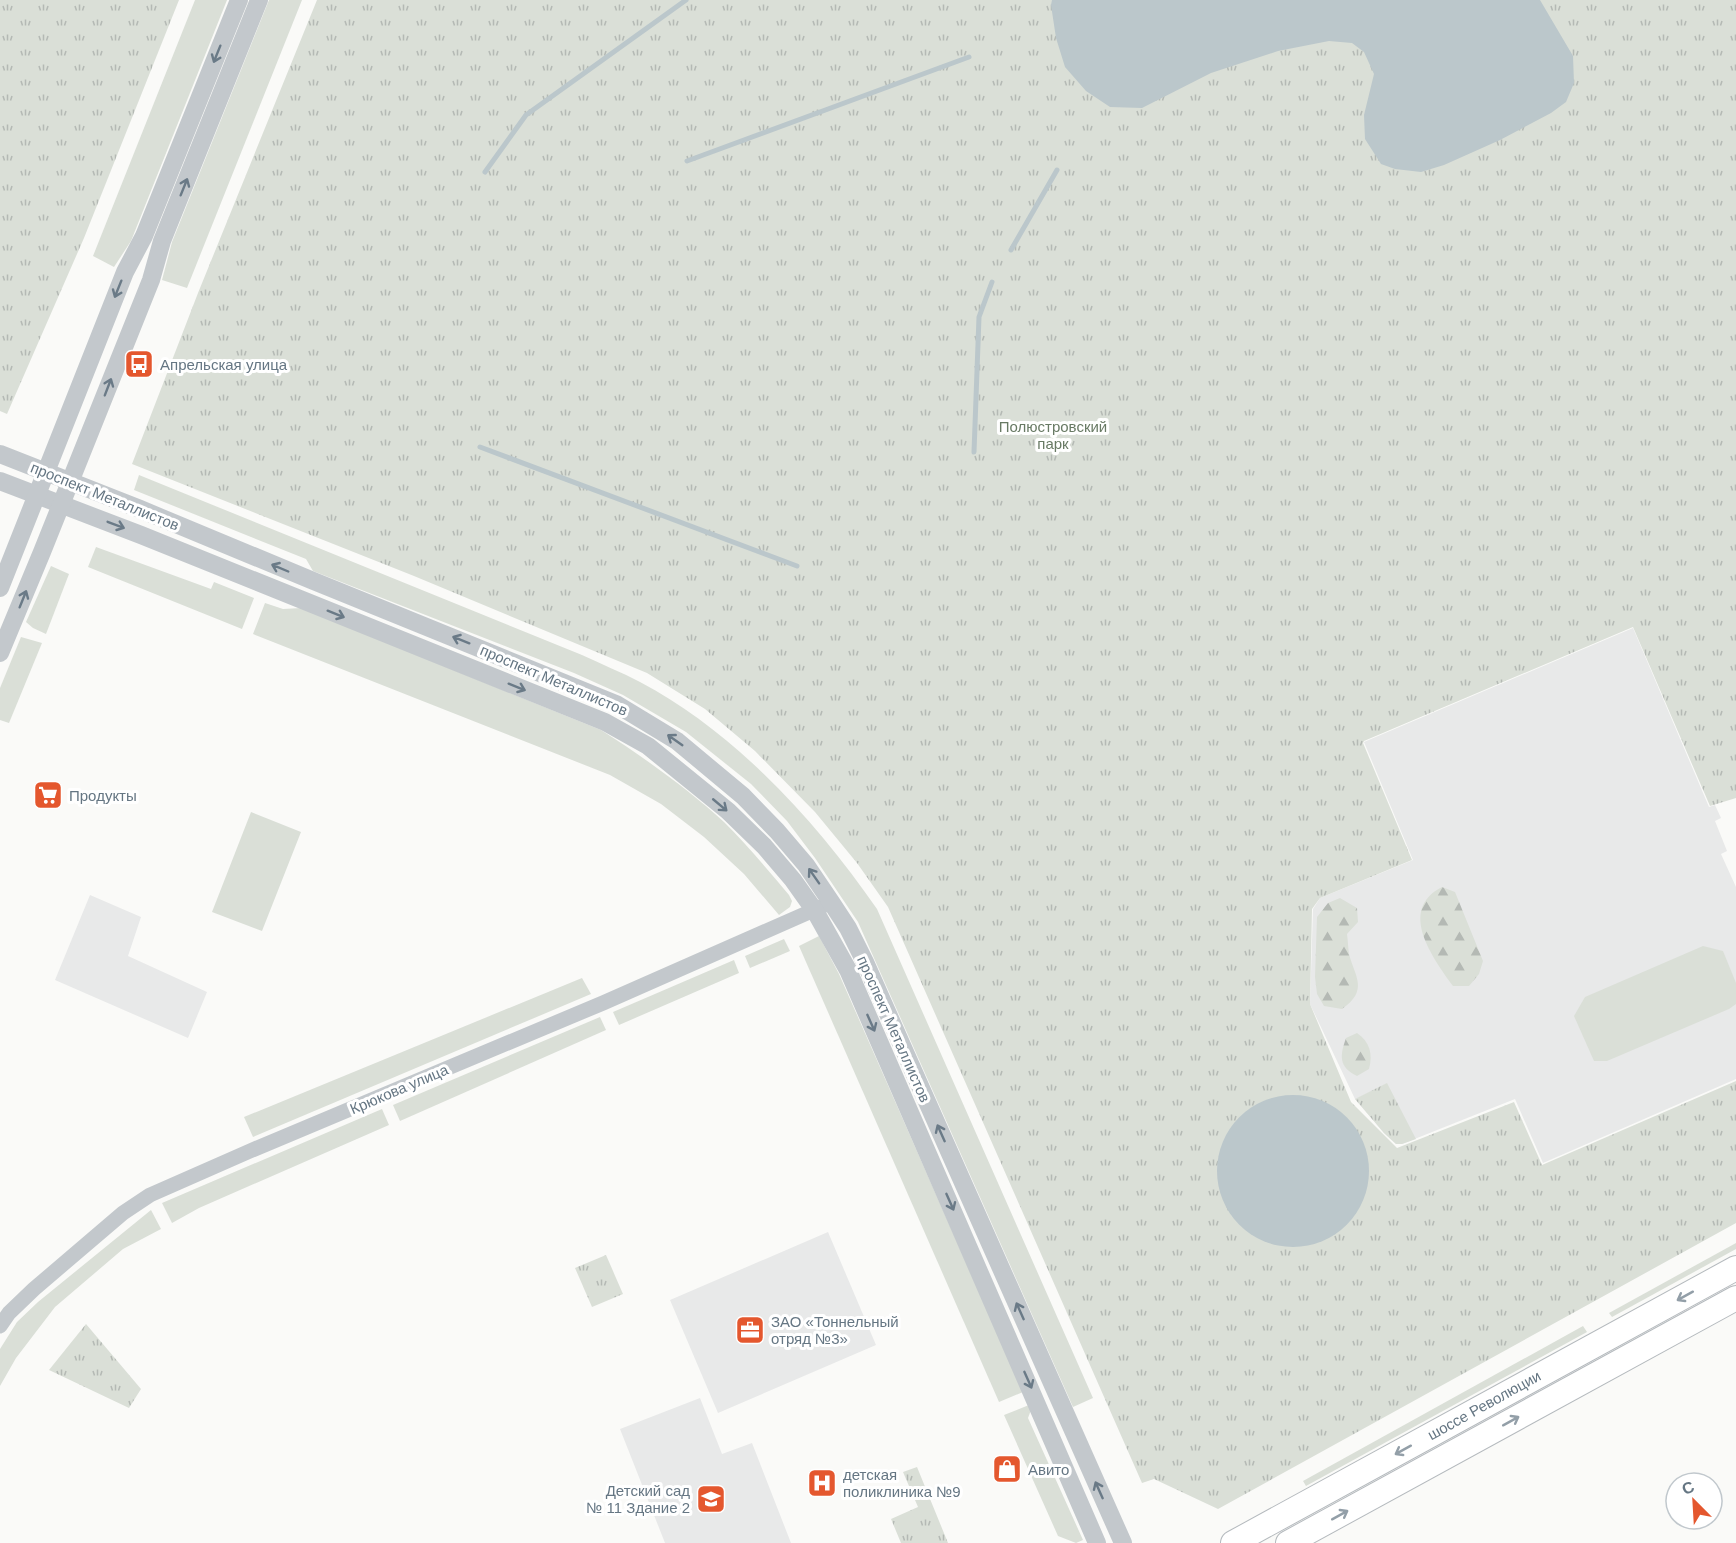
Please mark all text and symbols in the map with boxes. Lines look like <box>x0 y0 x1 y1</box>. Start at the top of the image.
one-way arrow <box>211 45 222 63</box>
one-way arrow <box>179 178 190 197</box>
one-way arrow <box>112 279 123 297</box>
bus stop icon: Апрельская улица <box>123 348 155 380</box>
place label: Апрельская улица <box>160 356 288 373</box>
one-way arrow <box>103 378 114 397</box>
park label: Полюстровский парк <box>999 418 1107 452</box>
street label: проспект Металлистов <box>28 458 182 534</box>
one-way arrow <box>106 521 125 532</box>
one-way arrow <box>272 562 290 573</box>
one-way arrow <box>18 590 29 609</box>
one-way arrow <box>326 609 345 620</box>
one-way arrow <box>453 634 471 645</box>
street label: проспект Металлистов <box>478 641 630 719</box>
one-way arrow <box>507 682 526 693</box>
one-way arrow <box>668 734 684 746</box>
supermarket icon: Продукты <box>32 779 64 811</box>
place label: Продукты <box>69 787 137 804</box>
one-way arrow <box>712 798 728 811</box>
one-way arrow <box>808 869 820 885</box>
street label: проспект Металлистов <box>854 953 934 1105</box>
one-way arrow <box>866 1014 878 1032</box>
street label: Крюкова улица <box>347 1060 451 1117</box>
one-way arrow <box>935 1124 946 1143</box>
one-way arrow <box>945 1193 956 1211</box>
one-way arrow <box>1676 1291 1694 1302</box>
one-way arrow <box>1014 1303 1025 1321</box>
place label: ЗАО «Тоннельный отряд №3» <box>771 1313 899 1347</box>
office icon: ЗАО «Тоннельный отряд №3» <box>734 1314 766 1346</box>
street label: шоссе Революции <box>1424 1367 1544 1443</box>
one-way arrow <box>1023 1371 1034 1389</box>
one-way arrow <box>1501 1415 1519 1426</box>
one-way arrow <box>1395 1444 1412 1456</box>
shop icon: Авито <box>991 1453 1023 1485</box>
place label: Авито <box>1028 1461 1069 1478</box>
place label: детская поликлиника №9 <box>843 1466 961 1500</box>
hospital icon: детская поликлиника №9 <box>806 1467 838 1499</box>
north arrow <box>1664 1471 1724 1531</box>
text: С <box>1679 1477 1697 1498</box>
one-way arrow <box>1093 1481 1105 1499</box>
place label: Детский сад № 11 Здание 2 <box>586 1482 690 1516</box>
school or university icon: Детский сад № 11 Здание 2 <box>695 1483 727 1515</box>
one-way arrow <box>1330 1509 1348 1520</box>

